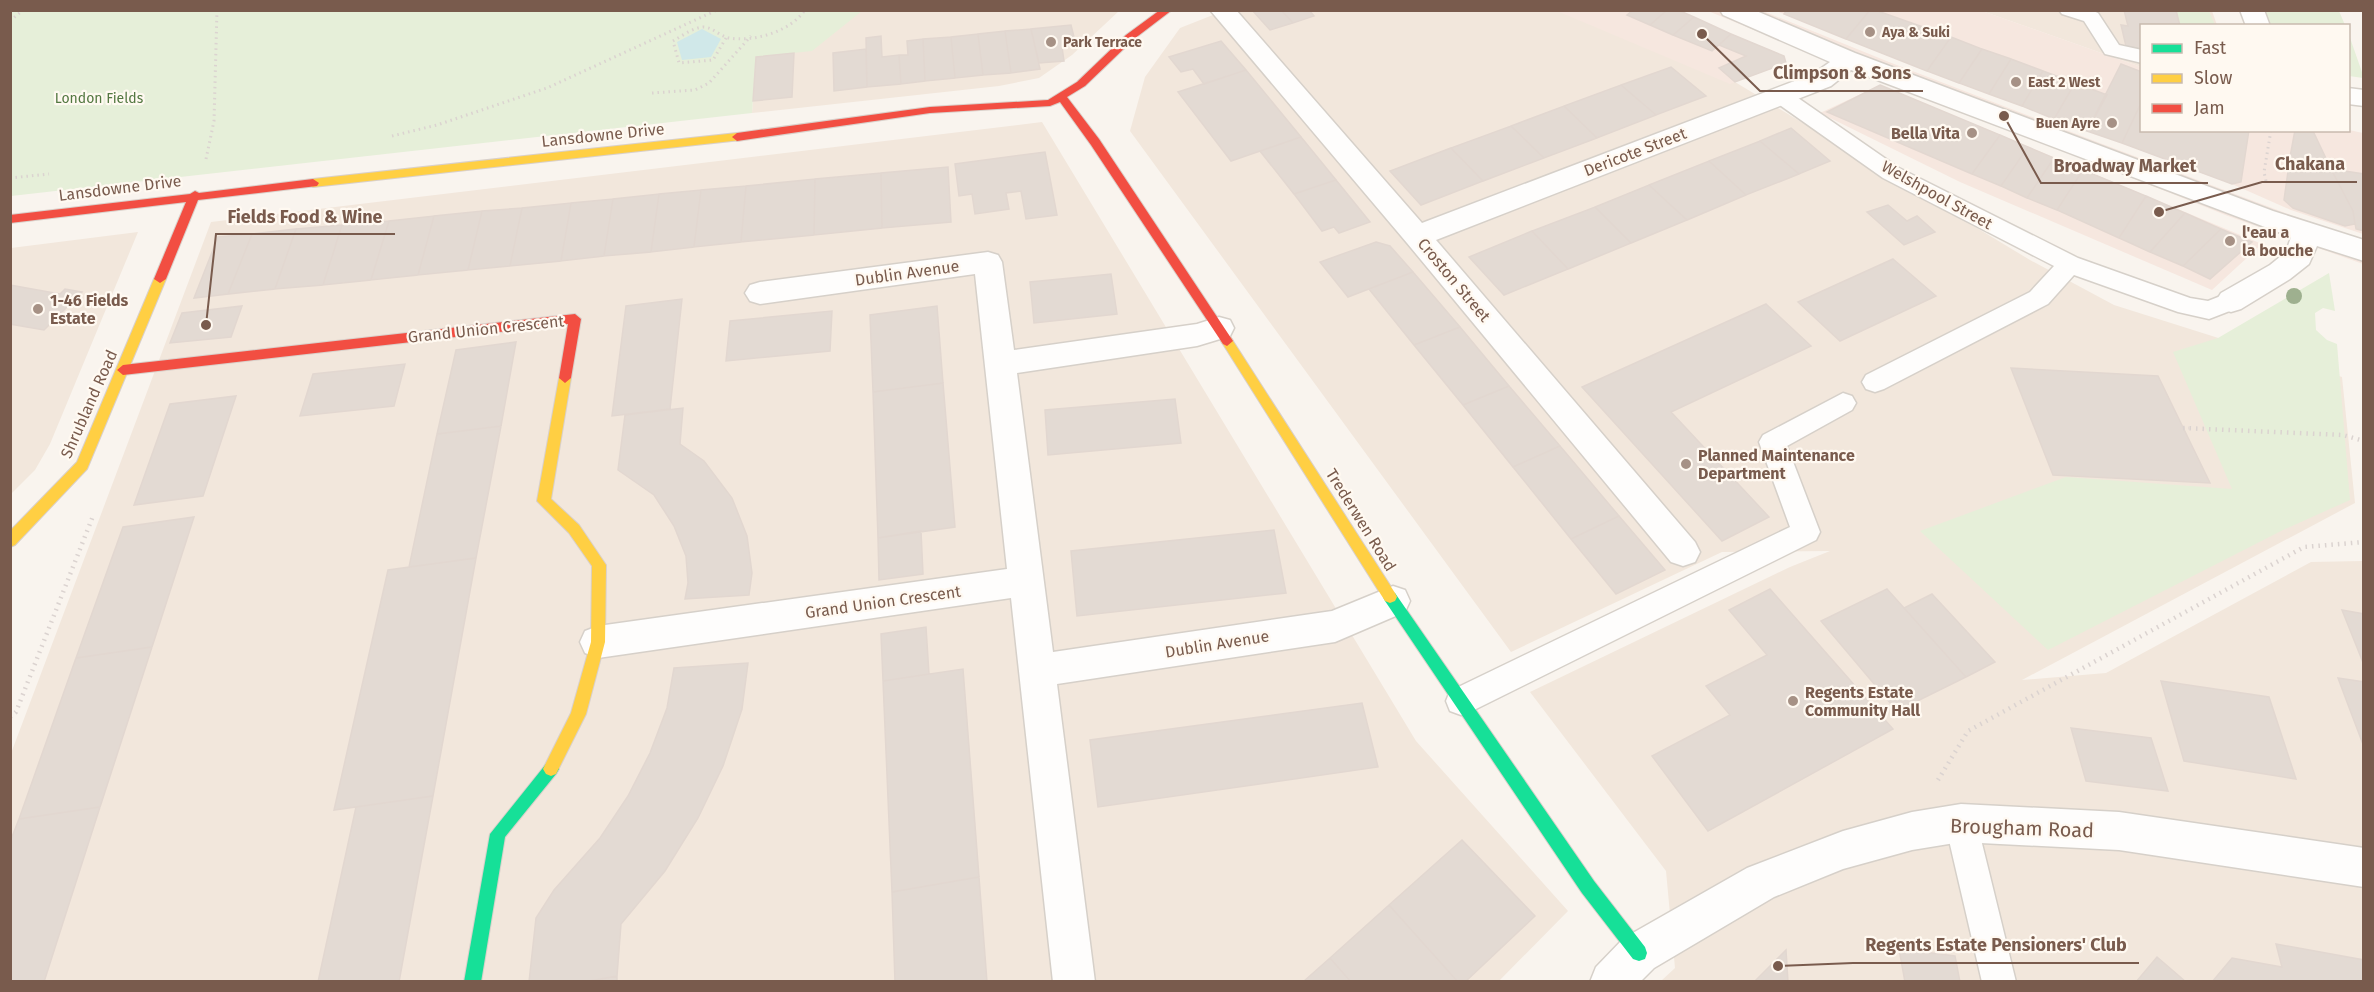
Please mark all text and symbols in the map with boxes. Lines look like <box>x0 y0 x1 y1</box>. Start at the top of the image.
place label: Aya & Suki <box>1881 24 1950 41</box>
legend <box>2140 24 2350 132</box>
marker: Aya & Suki <box>1863 25 1877 39</box>
place label: Park Terrace <box>1063 34 1142 51</box>
marker: Park Terrace <box>1044 35 1058 49</box>
text: Fast <box>2194 37 2227 59</box>
callout: Climpson & Sons <box>1760 55 1923 91</box>
text: Climpson & Sons <box>1773 62 1911 84</box>
text: Slow <box>2194 67 2233 89</box>
place label: East 2 West <box>2028 74 2101 91</box>
marker: East 2 West <box>2009 75 2023 89</box>
park label: London Fields <box>55 90 144 107</box>
text: Jam <box>2194 97 2225 119</box>
place label: Buen Ayre <box>2036 115 2100 132</box>
marker: Buen Ayre <box>2105 116 2119 130</box>
street label: Lansdowne Drive <box>541 119 665 151</box>
street label: Dericote Street <box>1581 124 1689 180</box>
place label: Bella Vita <box>1891 124 1960 143</box>
marker: Bella Vita <box>1965 126 1979 140</box>
callout: Chakana <box>2262 146 2357 182</box>
callout: Broadway Market <box>2041 147 2208 183</box>
text: Chakana <box>2275 153 2345 175</box>
text: Broadway Market <box>2053 155 2198 177</box>
street label: Welshpool Street <box>1878 157 1996 233</box>
street label: Lansdowne Drive <box>57 171 183 205</box>
callout: Fields Food & Wine <box>216 198 395 234</box>
text: Fields Food & Wine <box>227 206 383 228</box>
place label: l'eau a la bouche <box>2242 223 2313 260</box>
street label: Croston Street <box>1414 234 1495 326</box>
marker: l'eau a la bouche <box>2223 234 2237 248</box>
street label: Dublin Avenue <box>854 256 960 290</box>
place label: 1-46 Fields Estate <box>50 291 129 328</box>
marker: 1-46 Fields Estate <box>31 302 45 316</box>
street label: Grand Union Crescent <box>407 311 565 347</box>
street label: Shrubland Road <box>57 347 121 461</box>
place label: Planned Maintenance Department <box>1698 446 1855 483</box>
marker: Planned Maintenance Department <box>1679 457 1693 471</box>
street label: Trederwen Road <box>1322 465 1400 575</box>
street label: Grand Union Crescent <box>804 582 962 622</box>
street label: Dublin Avenue <box>1164 626 1270 662</box>
place label: Regents Estate Community Hall <box>1805 683 1920 720</box>
marker: Regents Estate Community Hall <box>1786 694 1800 708</box>
street label: Brougham Road <box>1950 813 2094 843</box>
callout: Regents Estate Pensioners' Club <box>1853 927 2139 963</box>
text: Regents Estate Pensioners' Club <box>1865 934 2127 956</box>

